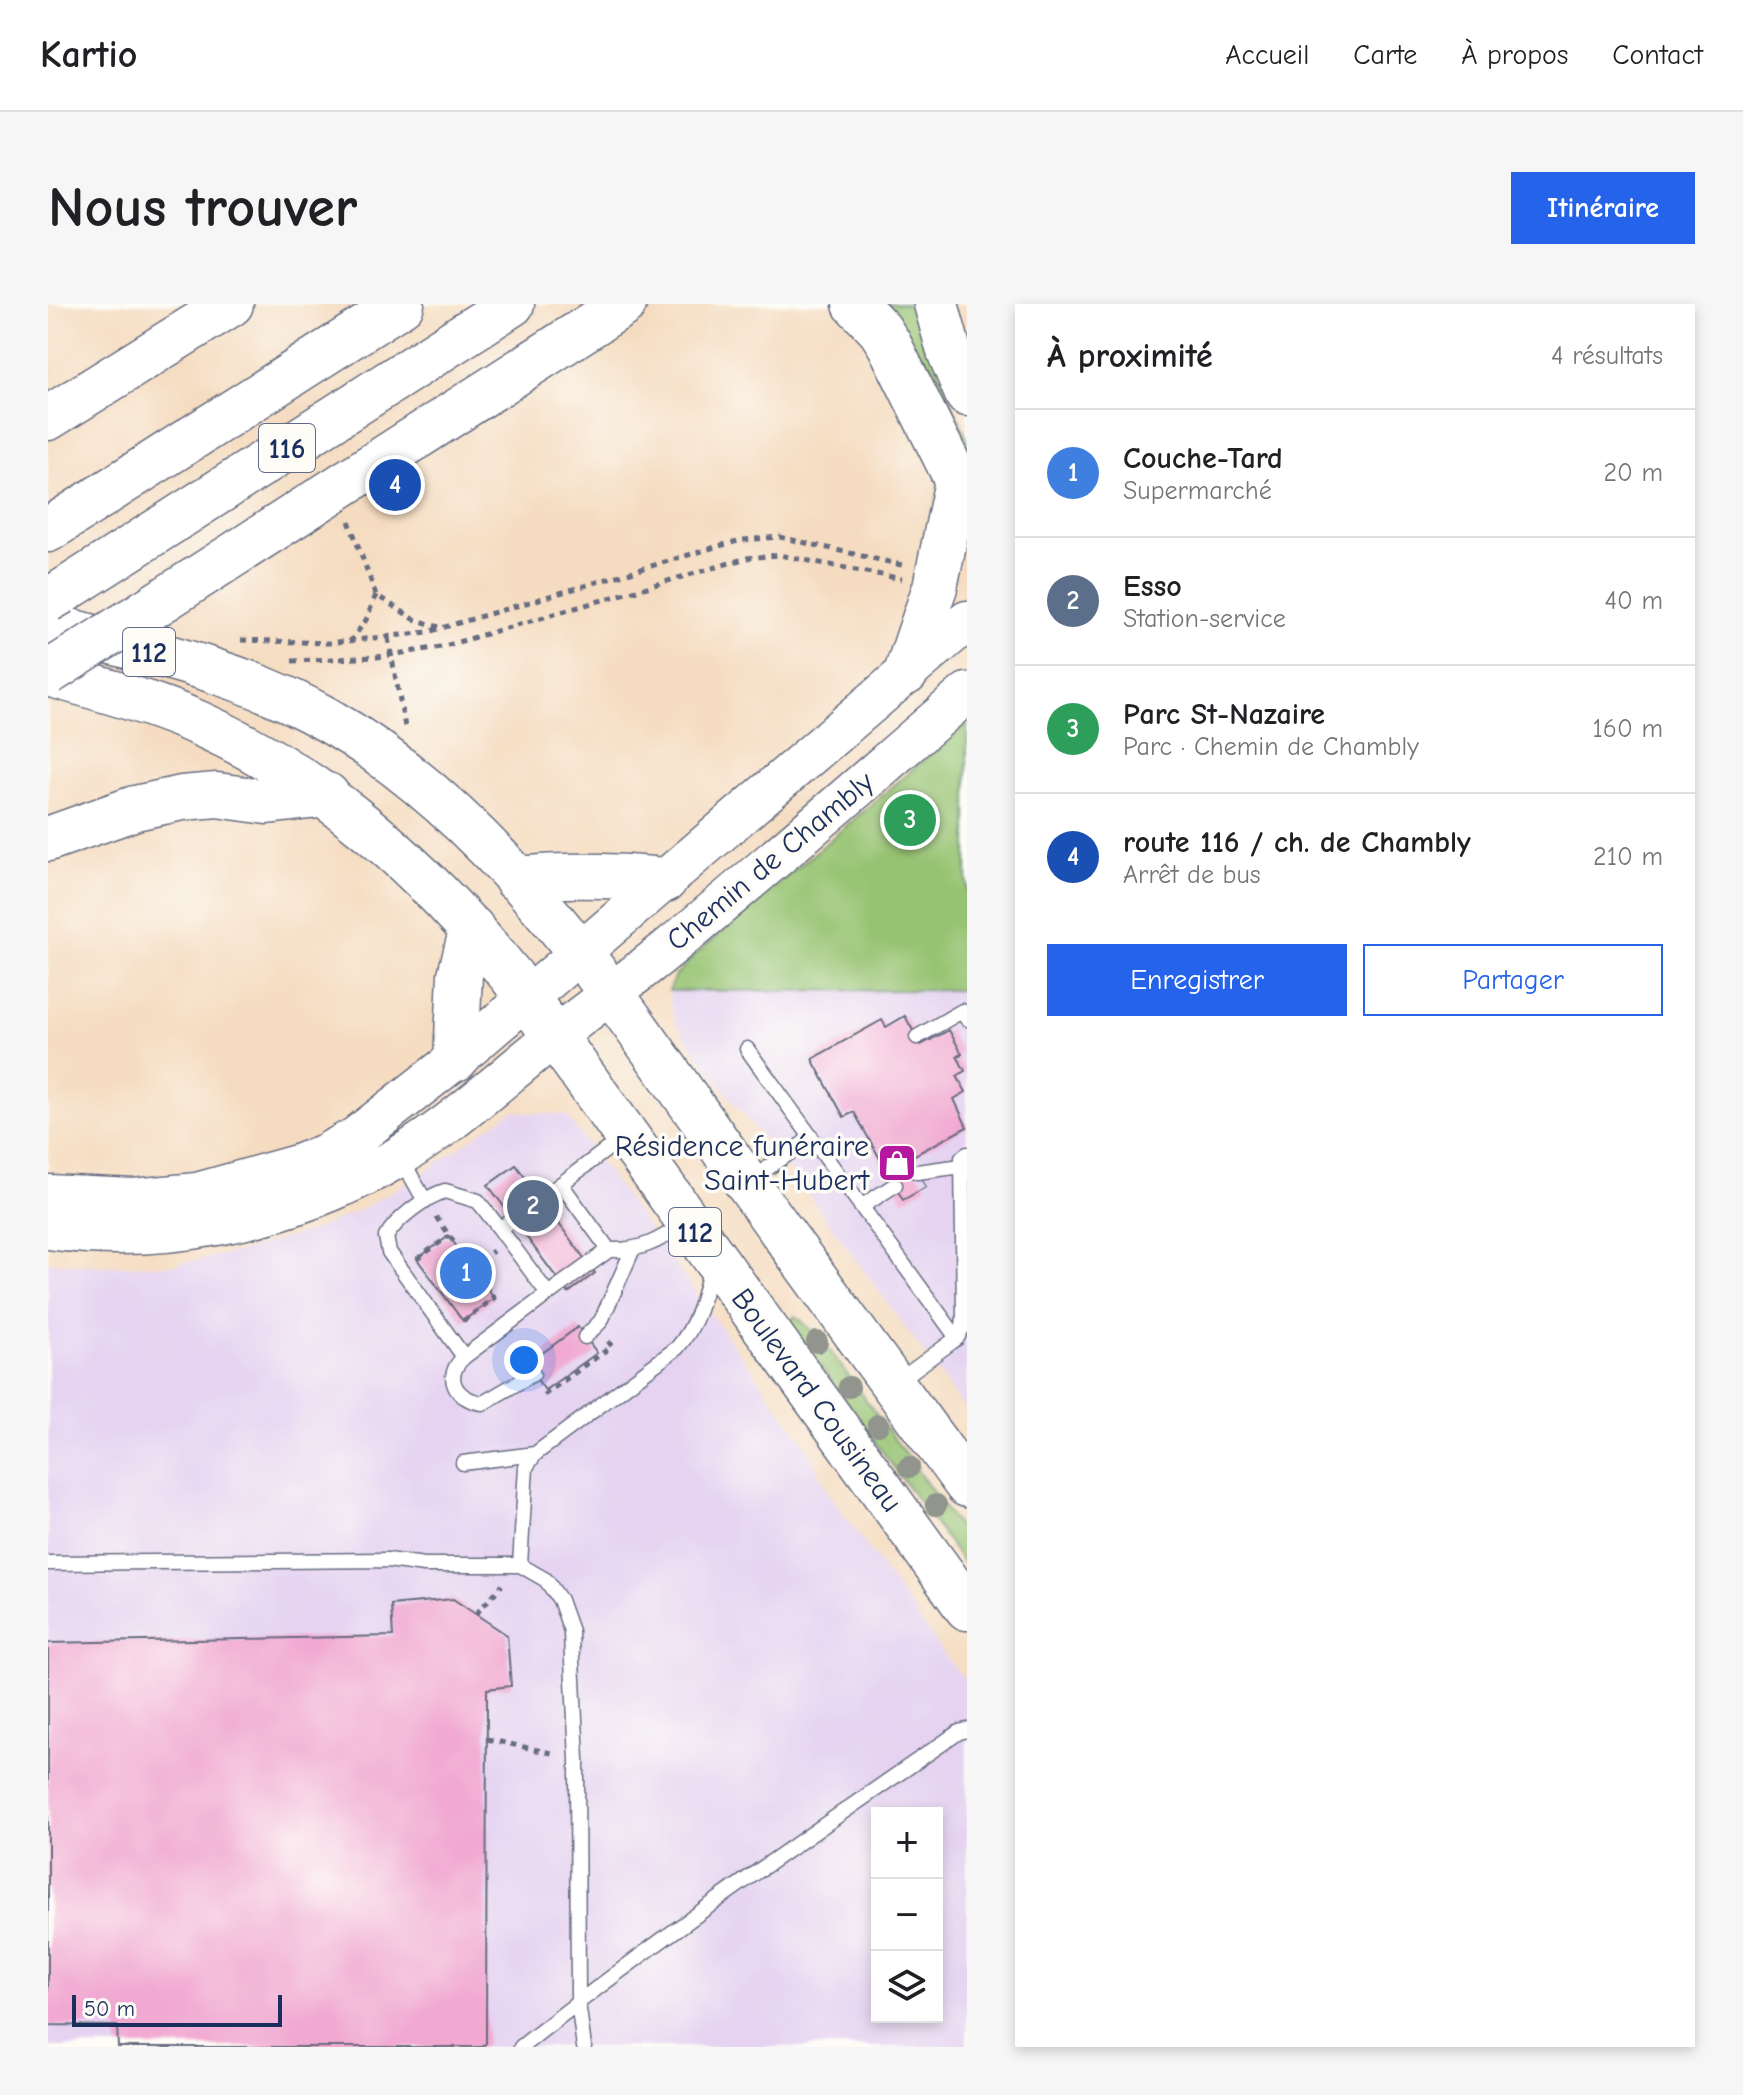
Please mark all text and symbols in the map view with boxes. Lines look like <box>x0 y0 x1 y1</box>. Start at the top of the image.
text: Kartio <box>40 33 137 77</box>
text: Accueil <box>1225 39 1309 71</box>
text: Carte <box>1353 39 1417 71</box>
text: À propos <box>1461 39 1568 71</box>
text: Contact <box>1612 39 1703 71</box>
button: Itinéraire <box>1511 172 1695 244</box>
text: Nous trouver <box>48 176 357 240</box>
text: À proximité <box>1047 336 1213 376</box>
text: 4 résultats <box>1551 341 1663 371</box>
road number: 116 <box>259 424 315 472</box>
text: Couche-Tard <box>1123 441 1283 476</box>
pin: 4 <box>369 455 421 515</box>
text: 1 <box>1068 458 1078 488</box>
text: 20 m <box>1603 458 1663 488</box>
text: Supermarché <box>1123 476 1272 506</box>
text: Esso <box>1123 569 1182 604</box>
text: 2 <box>1067 586 1079 616</box>
text: 40 m <box>1604 586 1663 616</box>
text: Station-service <box>1123 604 1286 634</box>
road number: 112 <box>123 628 175 676</box>
text: Parc St-Nazaire <box>1123 697 1325 732</box>
text: 3 <box>1067 714 1079 744</box>
text: 160 m <box>1593 714 1663 744</box>
text: Parc · Chemin de Chambly <box>1123 732 1419 762</box>
street label: Chemin de Chambly <box>660 764 881 958</box>
pin: 3 <box>884 790 936 850</box>
text: route 116 / ch. de Chambly <box>1123 825 1471 860</box>
text: 4 <box>1067 842 1079 872</box>
text: 210 m <box>1593 842 1663 872</box>
text: Arrêt de bus <box>1123 860 1261 890</box>
button: Enregistrer <box>1047 944 1347 1016</box>
button: Partager <box>1363 944 1663 1016</box>
place label: Résidence funéraire Saint-Hubert <box>615 1129 870 1198</box>
shop icon: Résidence funéraire Saint-Hubert <box>876 1142 918 1184</box>
pin: 2 <box>507 1176 559 1236</box>
road number: 112 <box>669 1208 721 1256</box>
pin: 1 <box>440 1243 492 1303</box>
street label: Boulevard Cousineau <box>724 1282 909 1519</box>
your location <box>504 1340 544 1380</box>
map controls <box>871 1807 943 2023</box>
button: + <box>871 1807 943 1879</box>
button: − <box>871 1879 943 1951</box>
button: layers <box>871 1951 943 2023</box>
scale bar <box>72 1991 282 2027</box>
text: 50 m <box>84 1996 135 2022</box>

